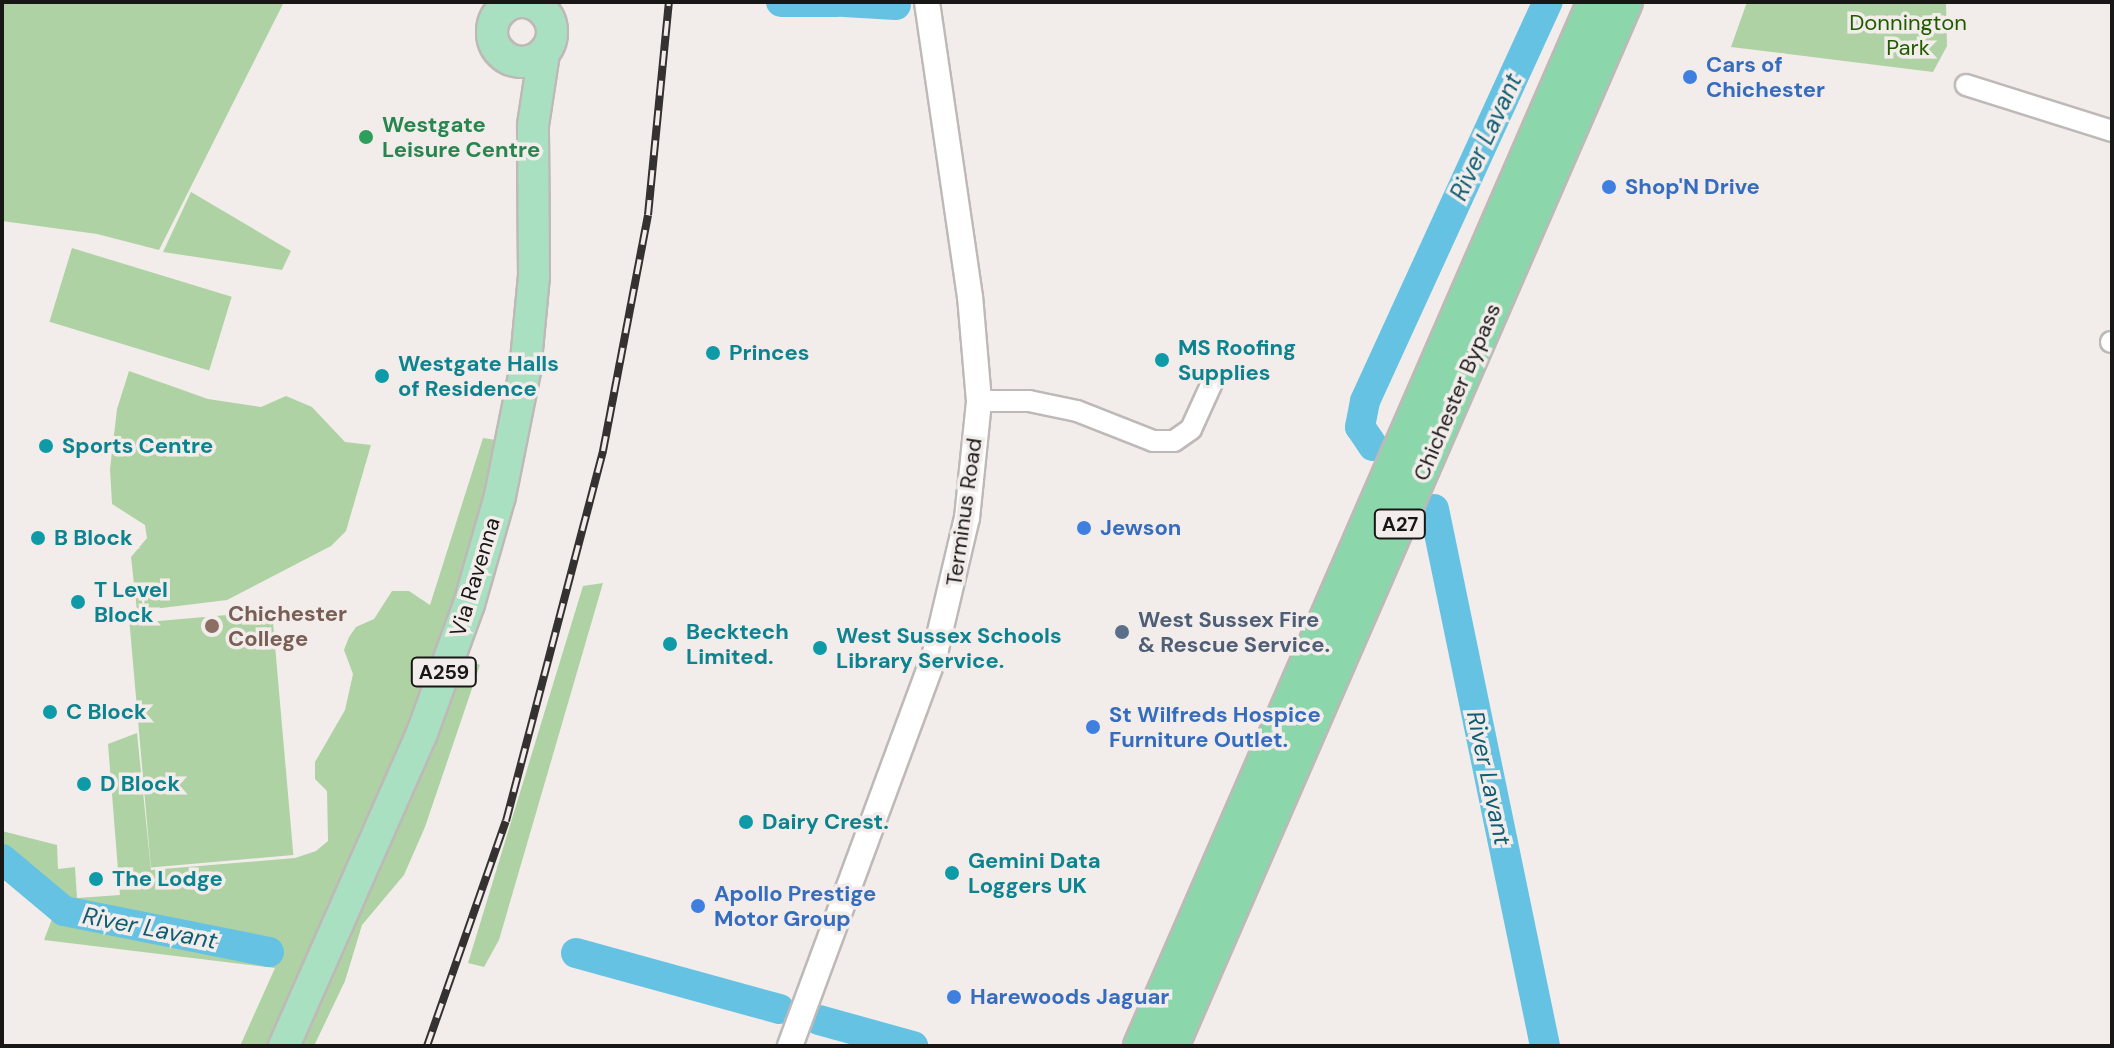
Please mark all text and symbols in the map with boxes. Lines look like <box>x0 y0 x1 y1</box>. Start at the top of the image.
park label: Donnington Park <box>1849 9 1967 60</box>
place label: Cars of Chichester <box>1706 51 1825 102</box>
marker: Cars of Chichester <box>1681 68 1699 86</box>
water label: River Lavant <box>1444 69 1528 205</box>
place label: Westgate Leisure Centre <box>382 111 540 162</box>
marker: Westgate Leisure Centre <box>357 128 375 146</box>
place label: Shop'N Drive <box>1625 174 1760 200</box>
marker: Shop'N Drive <box>1600 178 1618 196</box>
street label: Chichester Bypass <box>1408 299 1506 485</box>
place label: MS Roofing Supplies <box>1178 334 1296 386</box>
place label: Princes <box>729 340 809 366</box>
marker: Princes <box>704 344 722 362</box>
place label: Westgate Halls of Residence <box>398 350 559 402</box>
marker: MS Roofing Supplies <box>1153 351 1171 369</box>
marker: Westgate Halls of Residence <box>373 367 391 385</box>
place label: Sports Centre <box>62 433 213 459</box>
street label: Terminus Road <box>941 436 987 588</box>
marker: Sports Centre <box>37 437 55 455</box>
road number: A27 <box>1372 508 1428 540</box>
street label: Via Ravenna <box>444 514 506 640</box>
place label: Jewson <box>1100 515 1181 541</box>
marker: Jewson <box>1075 519 1093 537</box>
place label: B Block <box>54 525 133 551</box>
marker: B Block <box>29 529 47 547</box>
place label: T Level Block <box>94 576 168 628</box>
marker: T Level Block <box>69 593 87 611</box>
place label: Chichester College <box>228 600 347 652</box>
place label: West Sussex Fire & Rescue Service. <box>1138 606 1330 658</box>
marker: Chichester College <box>203 617 221 635</box>
place label: Becktech Limited. <box>686 618 789 670</box>
place label: West Sussex Schools Library Service. <box>836 622 1062 674</box>
marker: West Sussex Fire & Rescue Service. <box>1113 623 1131 641</box>
marker: Becktech Limited. <box>661 635 679 653</box>
marker: West Sussex Schools Library Service. <box>811 639 829 657</box>
road number: A259 <box>410 656 478 688</box>
place label: C Block <box>66 699 147 725</box>
place label: St Wilfreds Hospice Furniture Outlet. <box>1109 701 1321 752</box>
marker: C Block <box>41 703 59 721</box>
water label: River Lavant <box>1461 708 1517 848</box>
marker: St Wilfreds Hospice Furniture Outlet. <box>1084 718 1102 736</box>
place label: D Block <box>100 771 180 797</box>
marker: D Block <box>75 775 93 793</box>
place label: Dairy Crest. <box>762 809 889 835</box>
marker: Dairy Crest. <box>737 813 755 831</box>
place label: Gemini Data Loggers UK <box>968 847 1101 898</box>
marker: Gemini Data Loggers UK <box>943 864 961 882</box>
place label: The Lodge <box>112 866 223 892</box>
marker: The Lodge <box>87 870 105 888</box>
place label: Apollo Prestige Motor Group <box>714 880 876 932</box>
marker: Apollo Prestige Motor Group <box>689 897 707 915</box>
water label: River Lavant <box>80 901 220 955</box>
place label: Harewoods Jaguar <box>970 984 1169 1010</box>
marker: Harewoods Jaguar <box>945 988 963 1006</box>

